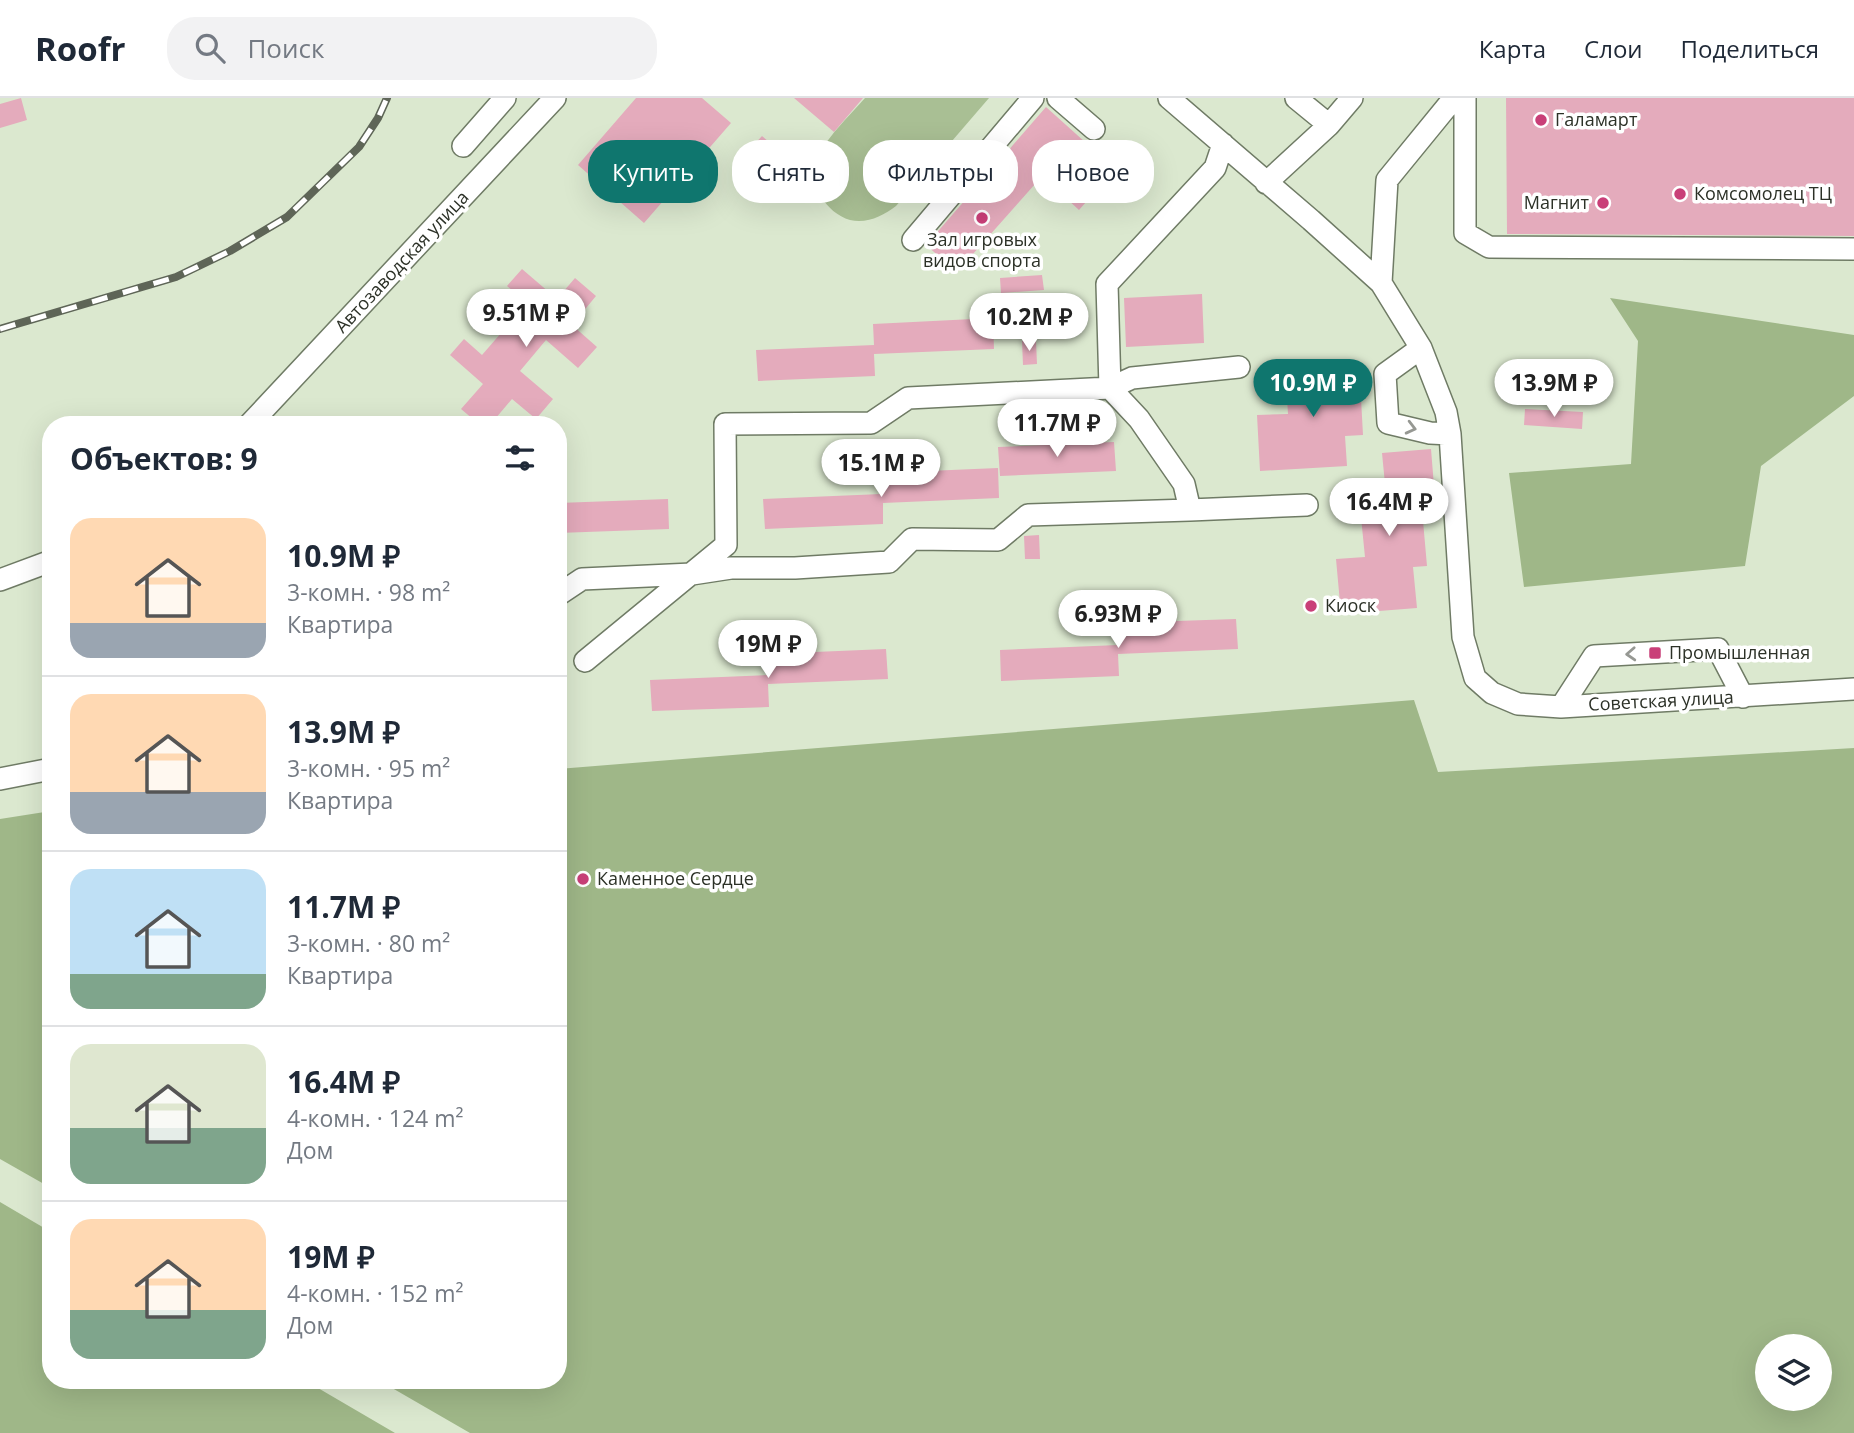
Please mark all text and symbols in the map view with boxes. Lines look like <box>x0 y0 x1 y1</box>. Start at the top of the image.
search box <box>167 17 657 80</box>
text: Roofr <box>35 26 125 71</box>
icon: search <box>191 29 229 67</box>
text: Поиск <box>247 30 324 66</box>
text: Карта <box>1479 32 1546 65</box>
text: Слои <box>1584 32 1643 65</box>
text: Поделиться <box>1681 32 1819 65</box>
place label: Галамарт <box>1555 107 1638 131</box>
marker: Галамарт <box>1533 112 1549 128</box>
chip: Купить <box>588 140 718 203</box>
chip: Снять <box>732 140 849 203</box>
chip: Фильтры <box>863 140 1018 203</box>
chip: Новое <box>1032 140 1154 203</box>
place label: Комсомолец ТЦ <box>1694 181 1832 205</box>
street label: Автозаводская улица <box>329 185 473 337</box>
marker: Комсомолец ТЦ <box>1672 186 1688 202</box>
place label: Магнит <box>1524 190 1590 214</box>
marker: Магнит <box>1595 195 1611 211</box>
marker: Зал игровых видов спорта <box>974 210 990 226</box>
place label: Зал игровых видов спорта <box>923 227 1041 272</box>
pin: 9.51M ₽ <box>461 289 591 349</box>
pin: 10.2M ₽ <box>964 294 1094 353</box>
text: 9.51M ₽ <box>482 296 570 328</box>
text: 10.2M ₽ <box>985 300 1073 332</box>
pin: 10.9M ₽ <box>1248 360 1378 419</box>
pin: 13.9M ₽ <box>1489 360 1619 419</box>
text: 10.9M ₽ <box>1269 366 1357 398</box>
text: 13.9M ₽ <box>1510 366 1598 398</box>
pin: 11.7M ₽ <box>992 400 1122 459</box>
text: 11.7M ₽ <box>1013 406 1101 438</box>
one-way arrow <box>1405 420 1417 434</box>
text: Объектов: 9 <box>70 438 258 479</box>
icon: filters <box>501 439 539 477</box>
pin: 15.1M ₽ <box>816 440 946 499</box>
text: 15.1M ₽ <box>837 446 925 478</box>
pin: 16.4M ₽ <box>1324 478 1454 538</box>
text: 16.4M ₽ <box>1345 485 1433 517</box>
text: 10.9M ₽ <box>287 535 401 576</box>
icon: home <box>126 546 210 630</box>
text: 3-комн. · 98 m² <box>287 576 450 608</box>
pin: 6.93M ₽ <box>1053 590 1183 650</box>
place label: Киоск <box>1325 593 1377 617</box>
text: 6.93M ₽ <box>1074 597 1162 629</box>
marker: Киоск <box>1303 598 1319 614</box>
text: Квартира <box>287 608 393 640</box>
pin: 19M ₽ <box>719 620 817 680</box>
text: 19M ₽ <box>734 627 802 659</box>
place label: Промышленная <box>1669 640 1810 664</box>
marker: Промышленная <box>1647 645 1663 661</box>
one-way arrow <box>1625 646 1636 661</box>
street label: Советская улица <box>1588 684 1734 716</box>
text: 13.9M ₽ <box>287 711 401 752</box>
icon: home <box>126 722 210 806</box>
text: 3-комн. · 95 m² <box>287 752 450 784</box>
text: Квартира <box>287 784 393 816</box>
place label: Каменное Сердце <box>597 866 754 890</box>
marker: Каменное Сердце <box>575 871 591 887</box>
text: 11.7M ₽ <box>287 886 401 927</box>
icon: home <box>126 897 210 981</box>
text: 3-комн. · 80 m² <box>287 927 450 959</box>
text: Квартира <box>287 959 393 991</box>
text: 16.4M ₽ <box>287 1061 401 1102</box>
icon: home <box>126 1072 210 1156</box>
text: 4-комн. · 124 m² <box>287 1102 463 1134</box>
text: Дом <box>287 1134 333 1166</box>
text: 19M ₽ <box>287 1236 375 1277</box>
icon: home <box>126 1247 210 1331</box>
text: 4-комн. · 152 m² <box>287 1277 463 1309</box>
text: Дом <box>287 1309 333 1341</box>
map controls <box>1755 1334 1832 1411</box>
button: layers <box>1755 1334 1832 1411</box>

